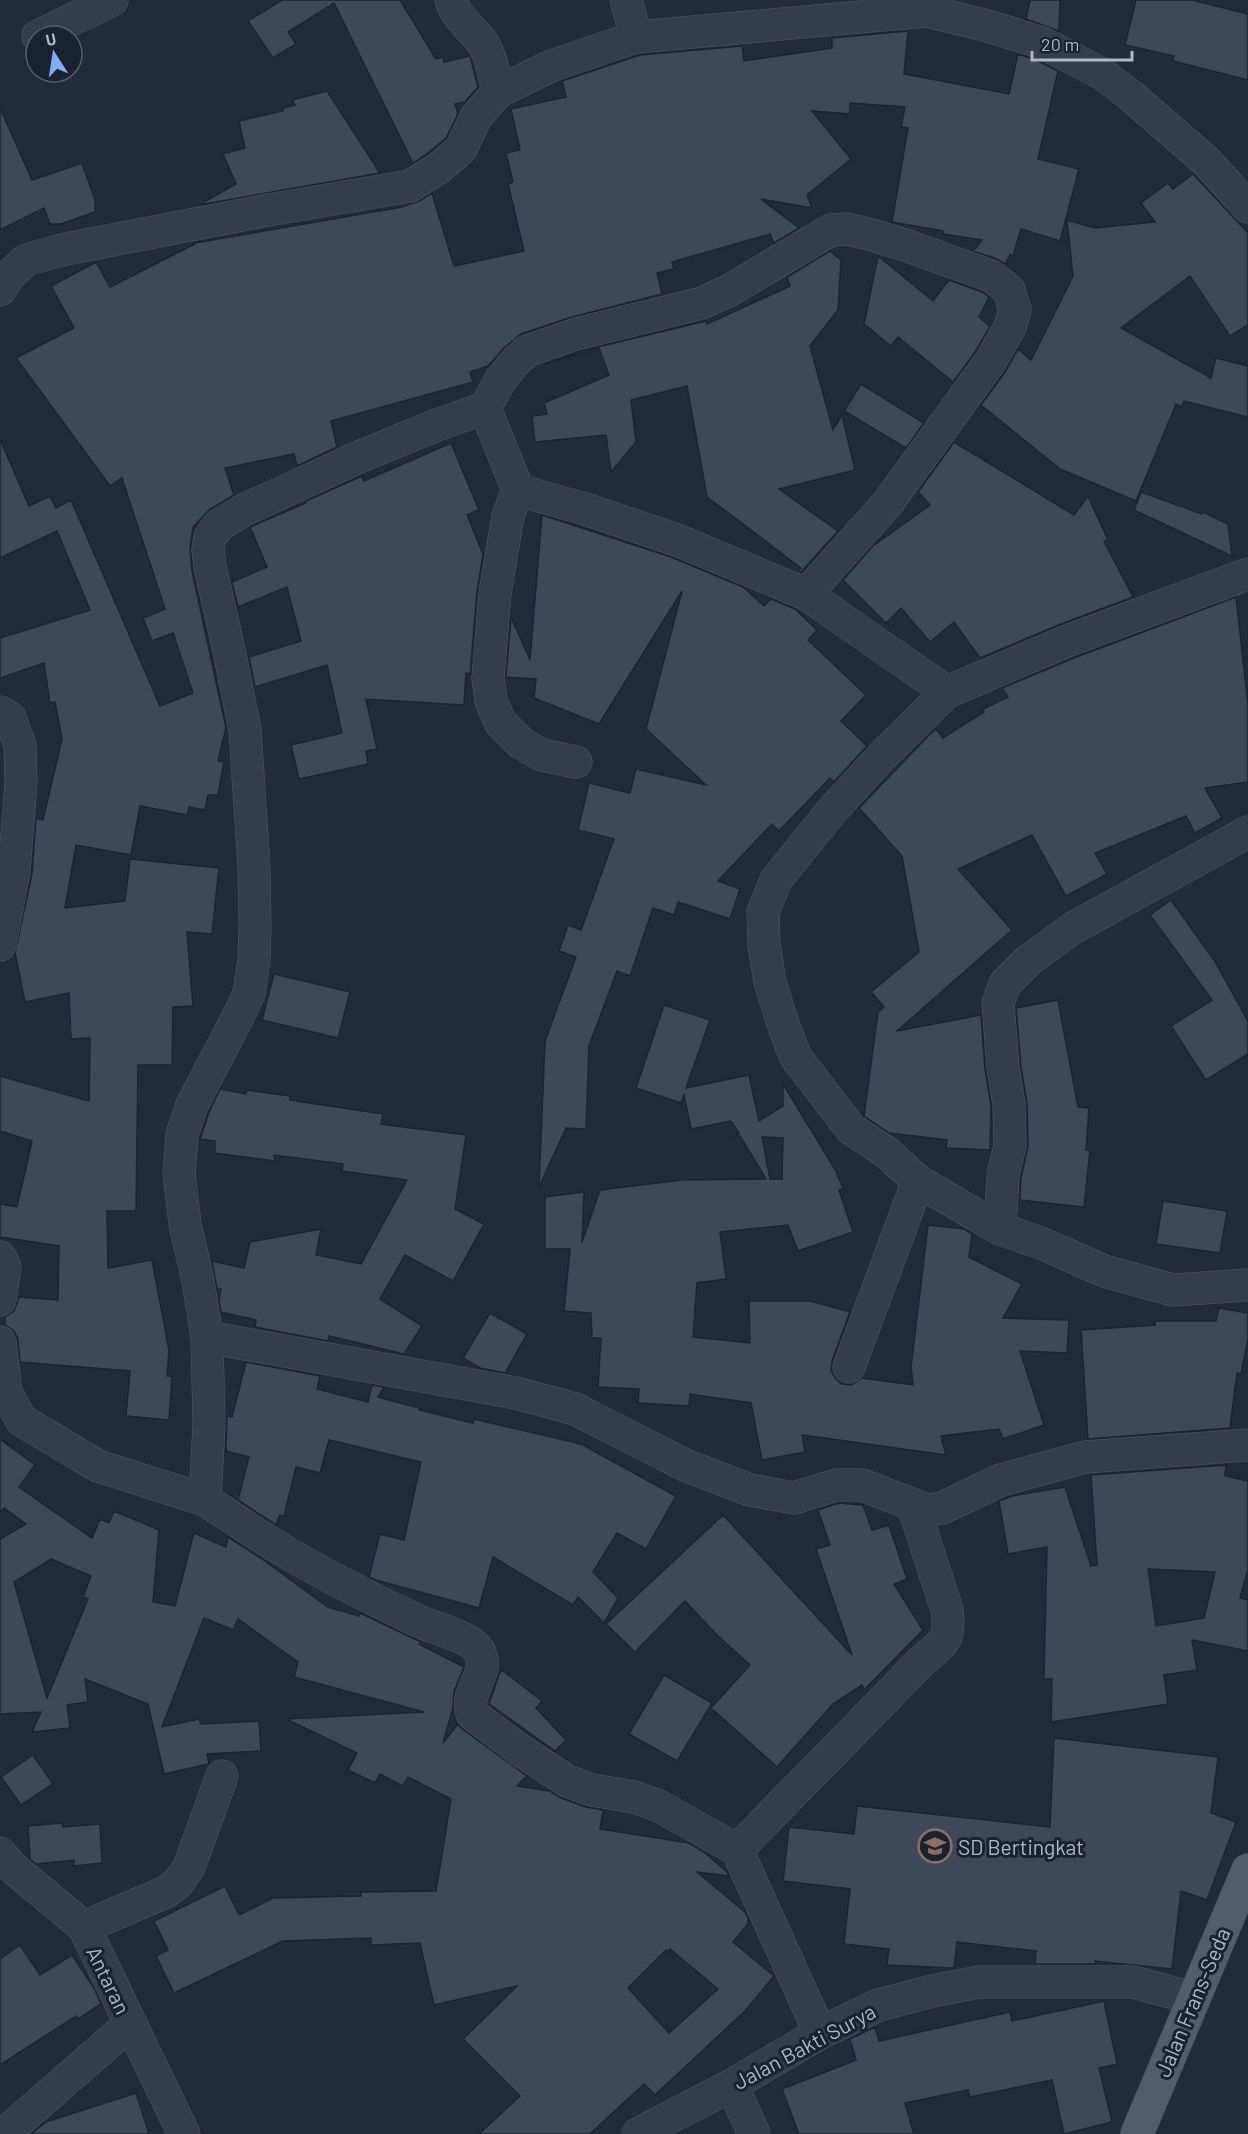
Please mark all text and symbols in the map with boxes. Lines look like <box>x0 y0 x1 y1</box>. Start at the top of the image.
north arrow <box>24 24 84 84</box>
scale bar <box>1032 24 1132 62</box>
text: U <box>44 28 58 49</box>
text: 20 m <box>1041 33 1079 55</box>
school or university icon: SD Bertingkat <box>917 1828 953 1864</box>
place label: SD Bertingkat <box>958 1834 1084 1859</box>
street label: Jalan Frans-Seda <box>1149 1924 1235 2080</box>
street label: Antaran <box>82 1942 136 2018</box>
street label: Jalan Bakti Surya <box>729 1998 879 2094</box>

